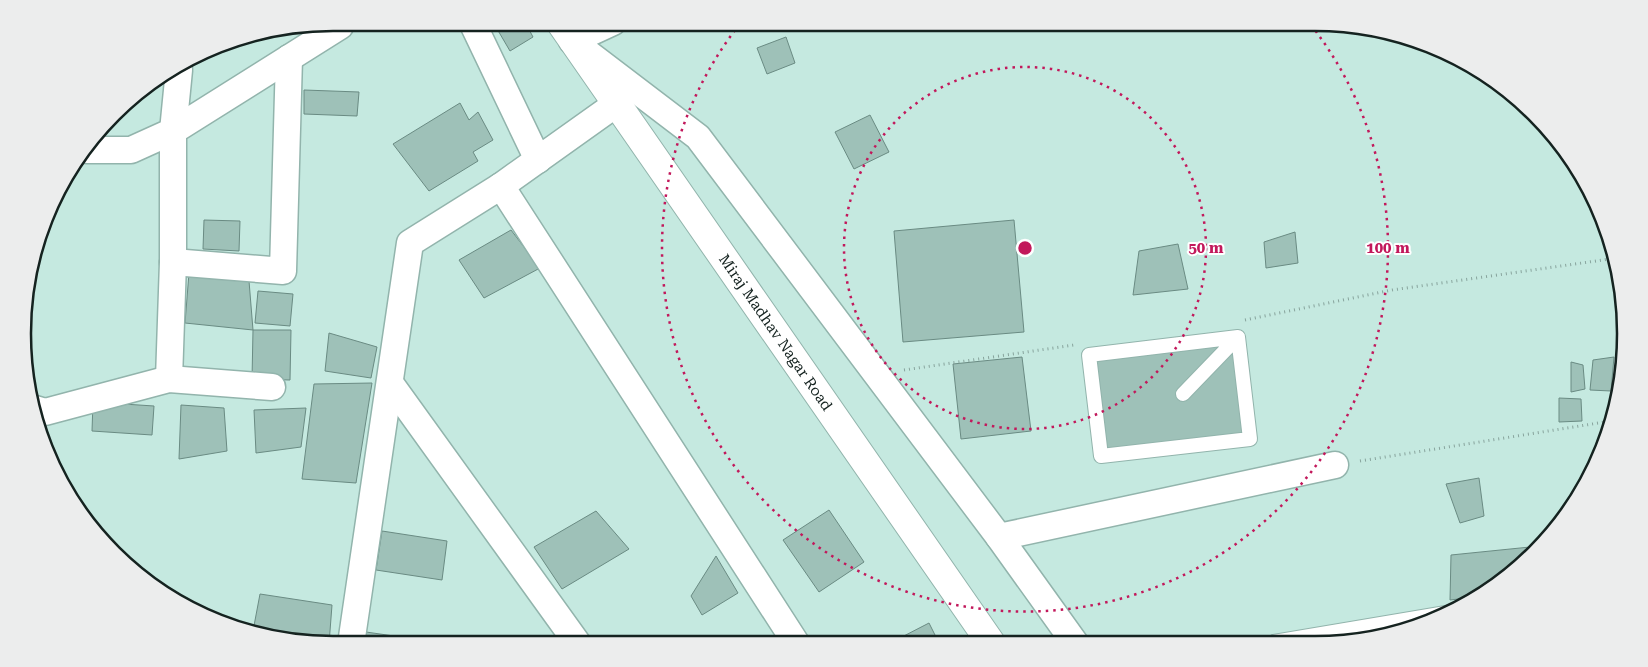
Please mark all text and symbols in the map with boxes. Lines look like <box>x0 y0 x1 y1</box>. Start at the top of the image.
centre of rings <box>1016 239 1034 257</box>
text: 50 m <box>1188 239 1224 257</box>
text: 100 m <box>1366 239 1410 257</box>
street label: Miraj Madhav Nagar Road <box>715 251 836 415</box>

